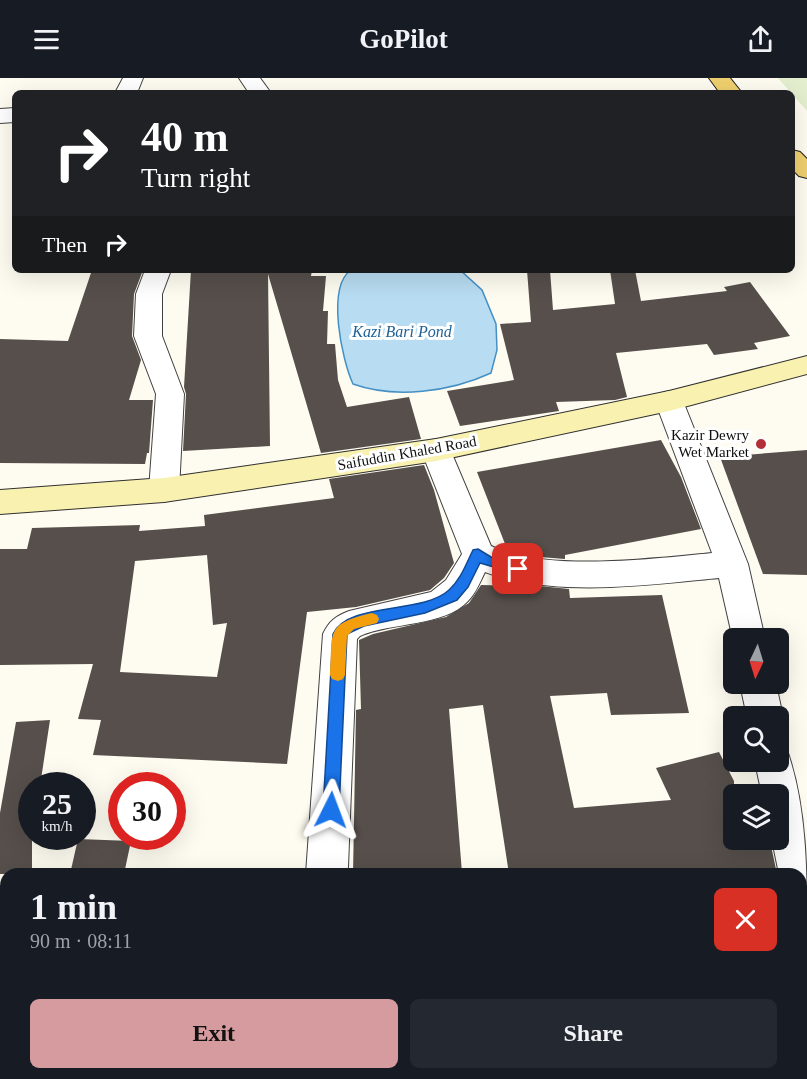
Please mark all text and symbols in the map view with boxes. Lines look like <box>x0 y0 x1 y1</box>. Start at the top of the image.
icon: menu <box>30 23 63 56</box>
icon: share <box>744 23 777 56</box>
text: GoPilot <box>359 24 448 54</box>
icon: right <box>42 114 120 192</box>
text: 40 m <box>141 114 229 160</box>
text: Turn right <box>141 163 250 193</box>
icon: right <box>99 228 132 261</box>
text: Then <box>42 232 87 257</box>
water label: Kazi Bari Pond <box>351 323 453 340</box>
place label: Kazir Dewry Wet Market <box>671 427 750 460</box>
street label: Saifuddin Khaled Road <box>336 433 478 473</box>
marker: Kazir Dewry Wet Market <box>754 437 768 451</box>
pin <box>492 543 543 594</box>
icon: arrive <box>501 552 534 585</box>
north arrow <box>723 628 789 694</box>
map controls <box>723 628 789 850</box>
button: search <box>723 706 789 772</box>
speed limit sign: 30 <box>108 772 186 850</box>
position arrow <box>299 778 363 842</box>
button: layers <box>723 784 789 850</box>
text: 25 <box>42 787 72 820</box>
text: km/h <box>42 818 72 834</box>
text: 1 min <box>30 887 117 927</box>
button: close <box>714 888 777 951</box>
text: 90 m · 08:11 <box>30 930 132 952</box>
button: Exit <box>30 999 398 1068</box>
button: Share <box>410 999 777 1068</box>

